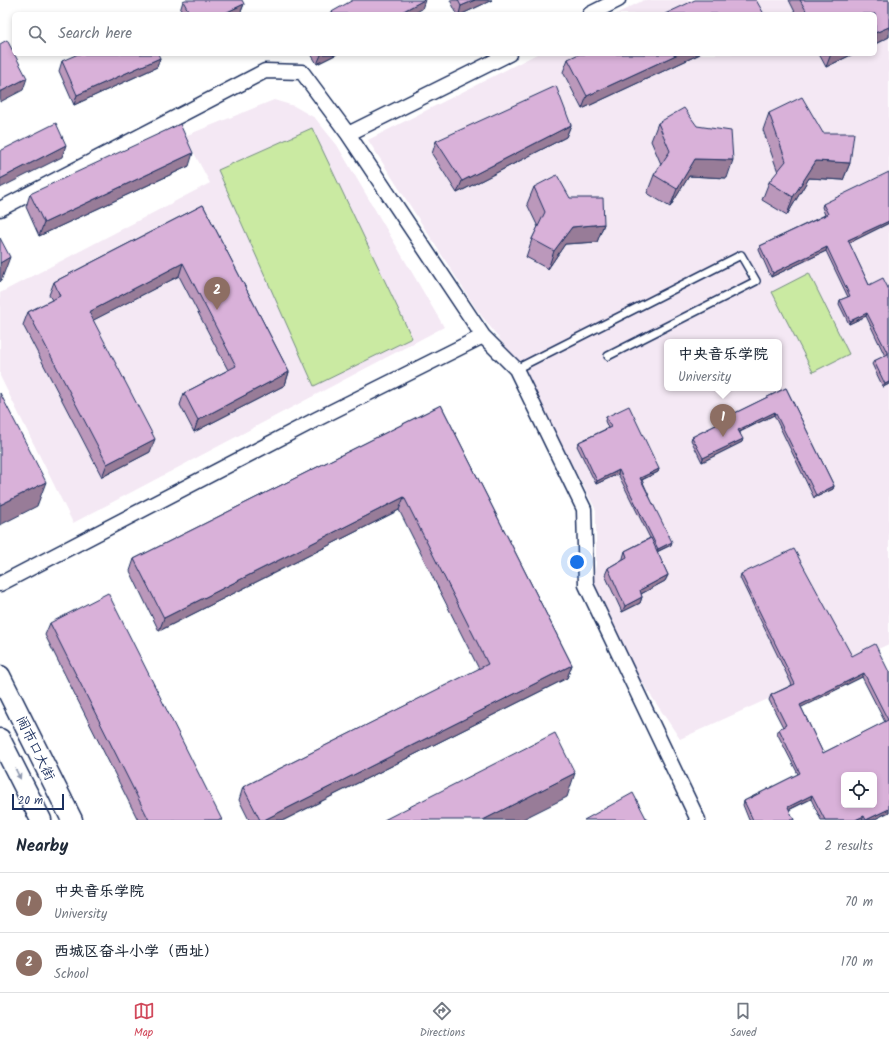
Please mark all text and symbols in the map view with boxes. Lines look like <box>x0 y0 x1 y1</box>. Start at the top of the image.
search box <box>12 12 877 56</box>
text: Search here <box>58 22 132 46</box>
icon: search <box>26 23 48 45</box>
pin: 2 <box>204 277 230 310</box>
popup <box>664 339 782 391</box>
text: 中央音乐学院 <box>678 343 768 367</box>
text: University <box>678 367 731 388</box>
pin: 1 <box>710 404 736 437</box>
your location <box>567 552 587 572</box>
street label: 闹市口大街 <box>10 712 60 785</box>
one-way arrow <box>14 768 21 780</box>
map controls <box>841 772 877 808</box>
button: locate <box>841 772 877 808</box>
scale bar <box>12 792 64 811</box>
text: 20 m <box>18 792 43 810</box>
text: Nearby <box>16 833 68 860</box>
text: 2 results <box>825 836 873 857</box>
text: 中央音乐学院 <box>54 880 144 904</box>
text: 1 <box>27 892 31 913</box>
text: 70 m <box>845 892 873 913</box>
text: University <box>54 904 107 925</box>
text: 西城区奋斗小学（西址） <box>54 940 219 964</box>
text: 2 <box>25 952 33 973</box>
text: 170 m <box>841 952 873 973</box>
text: School <box>54 964 89 985</box>
tab: Map <box>133 1000 155 1042</box>
tab: Directions <box>420 1000 465 1042</box>
tab: Saved <box>730 1000 756 1042</box>

